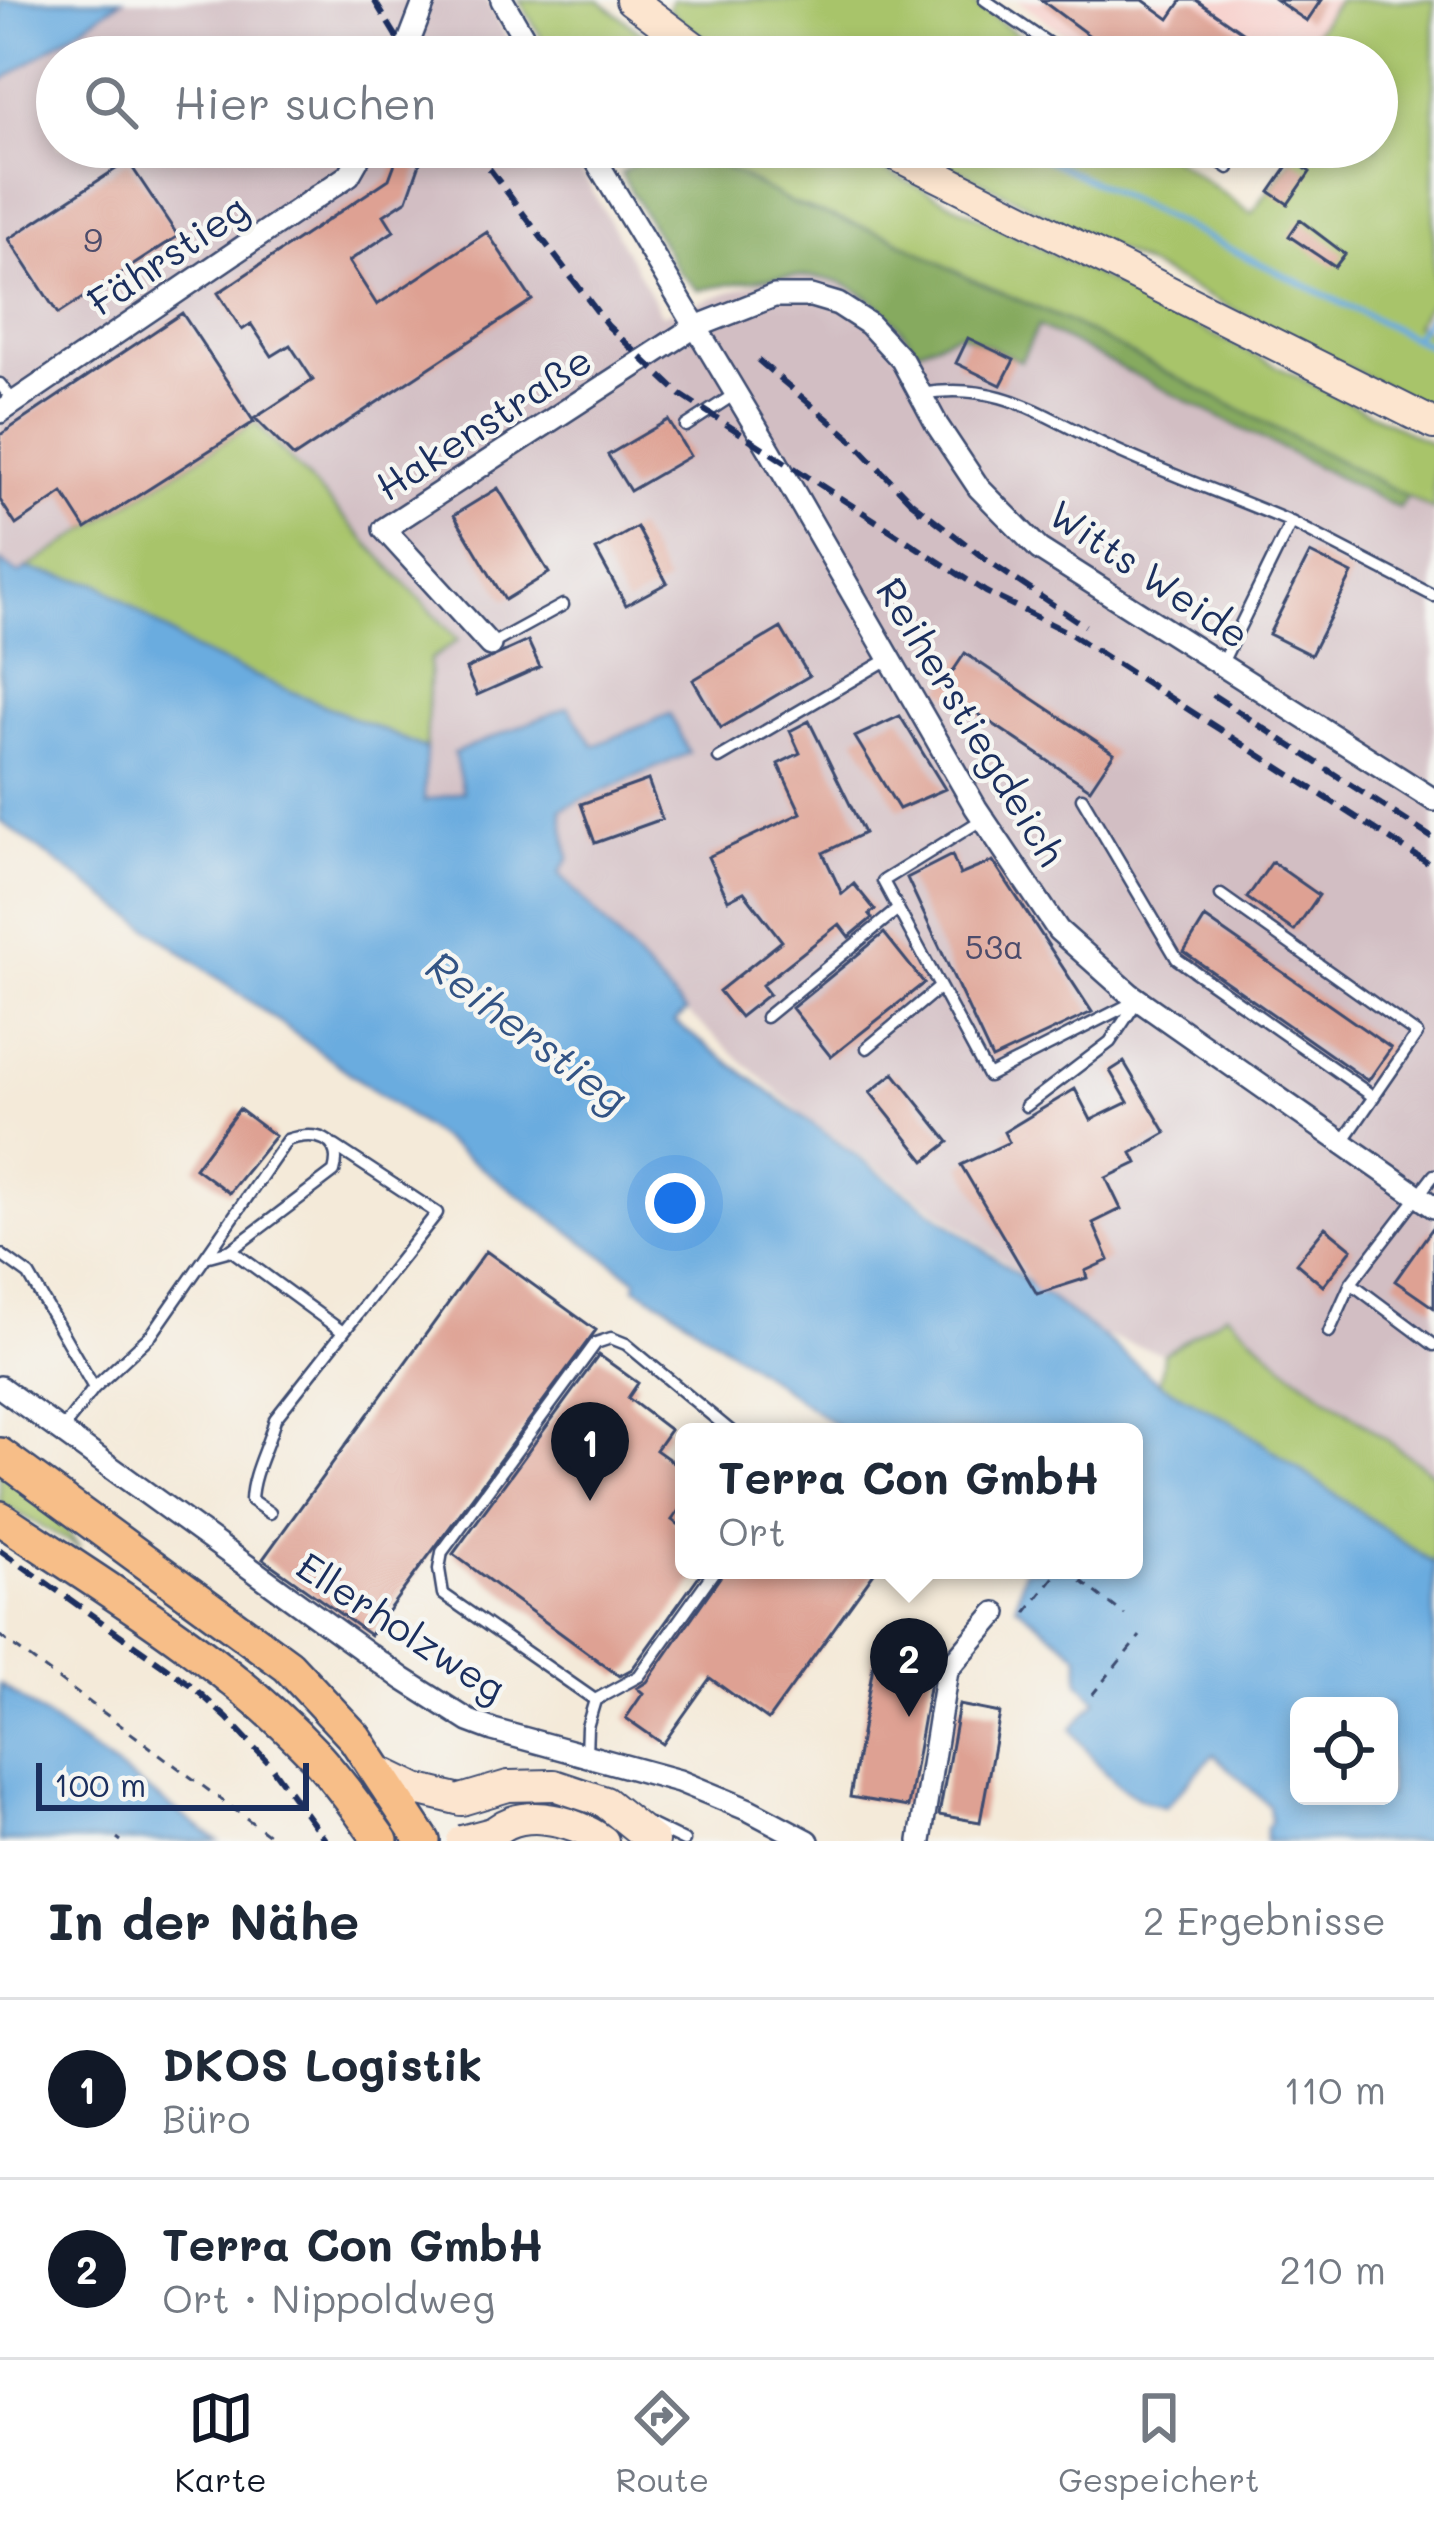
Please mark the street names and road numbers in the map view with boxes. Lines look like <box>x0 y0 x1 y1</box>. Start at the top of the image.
street label: Fährstieg <box>77 182 257 327</box>
street label: Hakenstraße <box>365 333 601 511</box>
street label: Witts Weide <box>1040 487 1260 659</box>
street label: Reiherstiegdeich <box>865 568 1078 875</box>
street label: Ellerholzweg <box>287 1539 516 1713</box>

